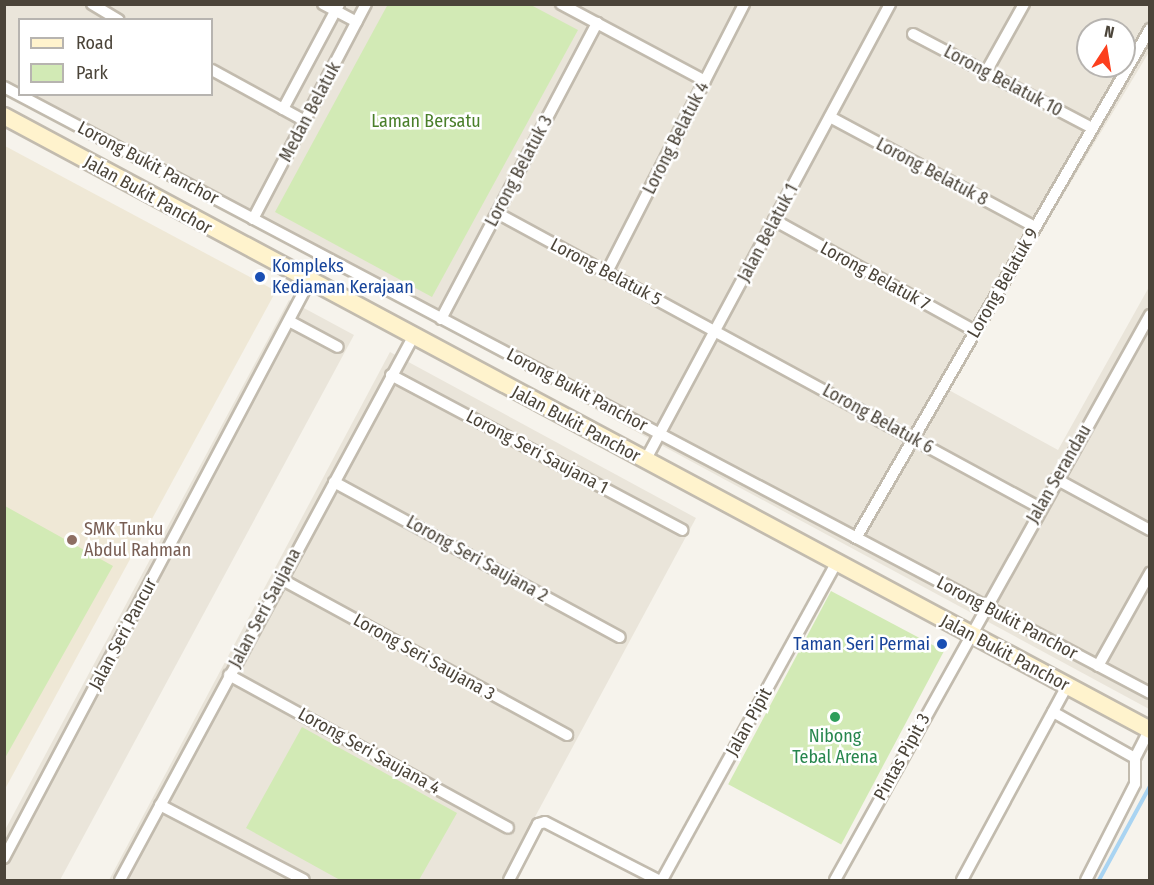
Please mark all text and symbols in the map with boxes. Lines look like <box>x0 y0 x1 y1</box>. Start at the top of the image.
legend <box>18 18 213 96</box>
north arrow <box>1076 18 1136 78</box>
text: N <box>1103 22 1116 42</box>
text: Road <box>76 32 113 54</box>
street label: Lorong Belatuk 10 <box>940 41 1066 121</box>
street label: Medan Belatuk <box>275 58 345 166</box>
text: Park <box>76 62 108 84</box>
street label: Lorong Belatuk 4 <box>638 78 714 198</box>
park label: Laman Bersatu <box>371 110 481 132</box>
street label: Lorong Belatuk 3 <box>481 112 557 230</box>
street label: Lorong Bukit Panchor <box>74 117 222 209</box>
street label: Lorong Belatuk 8 <box>872 133 992 211</box>
street label: Jalan Bukit Panchor <box>80 151 216 239</box>
street label: Jalan Belatuk 1 <box>733 180 803 286</box>
street label: Lorong Belatuk 9 <box>963 224 1043 342</box>
street label: Lorong Belatuk 5 <box>547 234 665 310</box>
street label: Lorong Belatuk 7 <box>816 237 934 315</box>
place label: Kompleks Kediaman Kerajaan <box>272 256 414 298</box>
marker: Kompleks Kediaman Kerajaan <box>253 270 267 284</box>
street label: Lorong Bukit Panchor <box>503 344 651 436</box>
street label: Lorong Belatuk 6 <box>819 380 937 458</box>
street label: Jalan Bukit Panchor <box>508 381 644 467</box>
street label: Lorong Seri Saujana 1 <box>462 406 612 498</box>
street label: Jalan Serandau <box>1022 421 1096 527</box>
street label: Lorong Seri Saujana 2 <box>403 511 551 607</box>
place label: SMK Tunku Abdul Rahman <box>84 519 191 562</box>
marker: SMK Tunku Abdul Rahman <box>65 533 79 547</box>
street label: Jalan Seri Saujana <box>224 544 306 672</box>
street label: Lorong Bukit Panchor <box>933 572 1081 664</box>
street label: Jalan Seri Pancur <box>84 574 162 694</box>
street label: Lorong Seri Saujana 3 <box>349 609 499 705</box>
street label: Jalan Bukit Panchor <box>937 610 1073 696</box>
place label: Taman Seri Permai <box>793 633 930 655</box>
marker: Taman Seri Permai <box>935 637 949 651</box>
street label: Jalan Pipit <box>721 684 777 760</box>
street label: Lorong Seri Saujana 4 <box>294 703 444 799</box>
marker: Nibong Tebal Arena <box>828 710 842 724</box>
street label: Pintas Pipit 3 <box>869 710 935 804</box>
place label: Nibong Tebal Arena <box>792 726 878 768</box>

